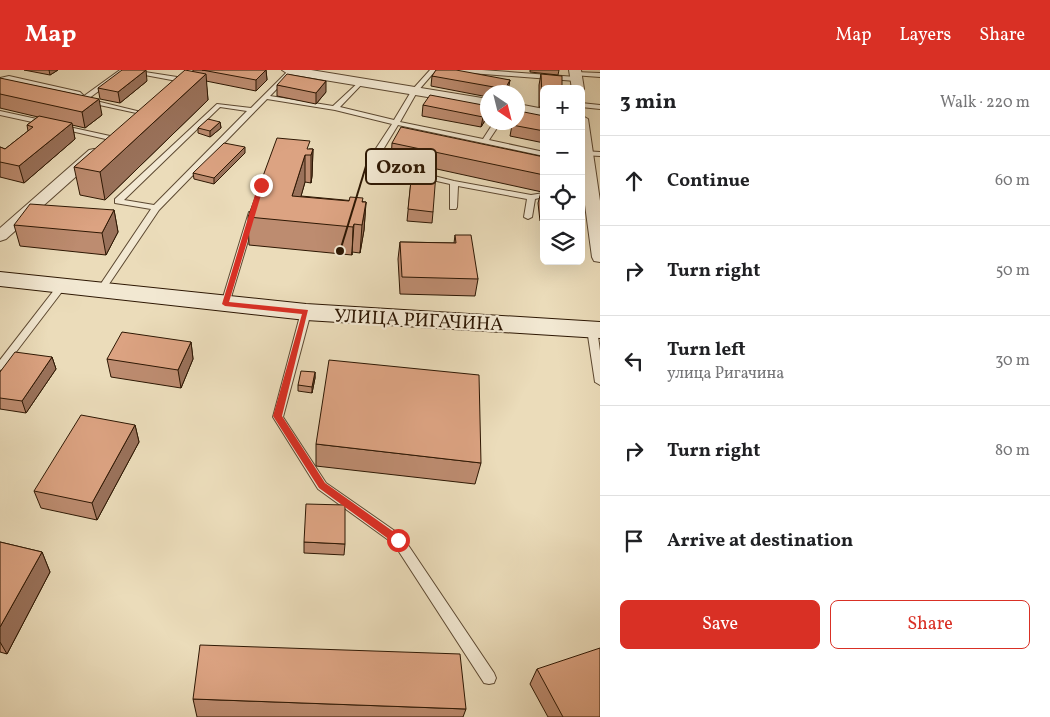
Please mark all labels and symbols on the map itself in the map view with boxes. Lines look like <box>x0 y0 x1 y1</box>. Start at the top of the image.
north arrow <box>480 85 525 130</box>
callout: Ozon <box>366 149 436 184</box>
text: Ozon <box>376 154 426 182</box>
route end <box>250 174 273 197</box>
street label: УЛИЦА РИГАЧИНА <box>333 304 504 338</box>
route start <box>387 529 410 552</box>

